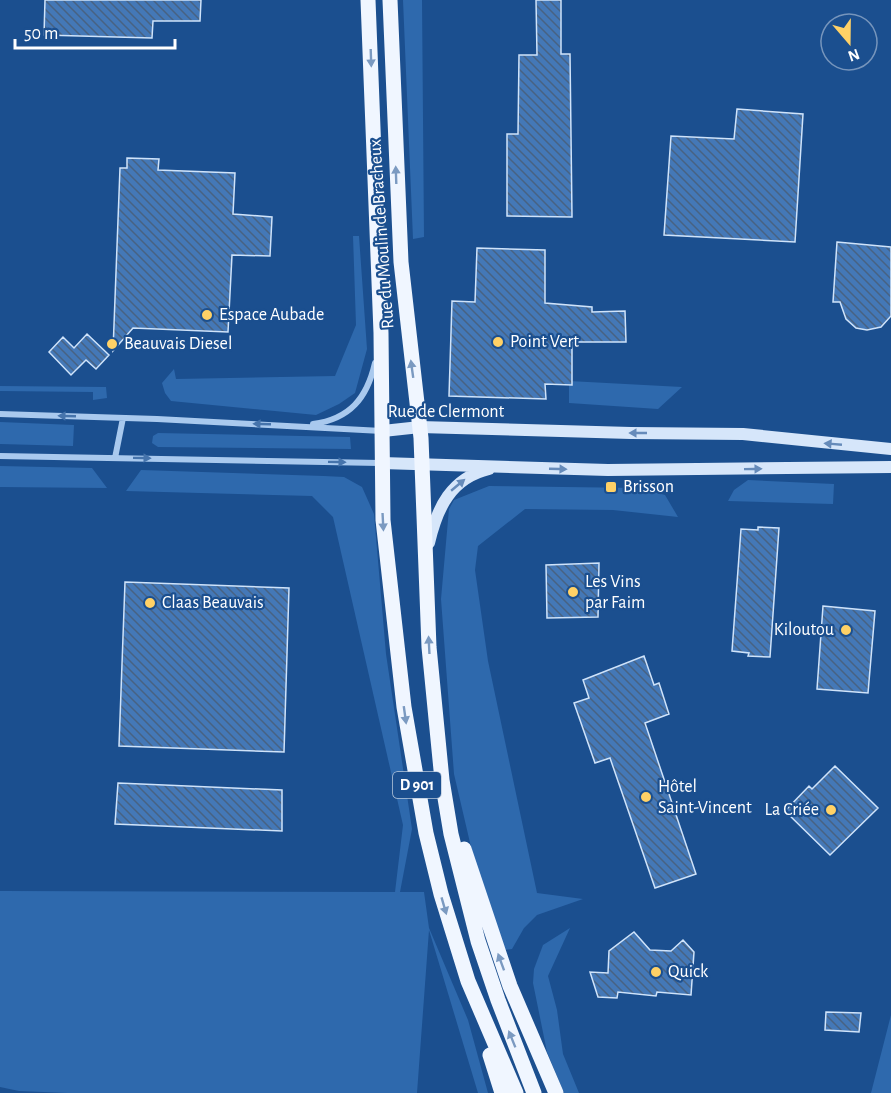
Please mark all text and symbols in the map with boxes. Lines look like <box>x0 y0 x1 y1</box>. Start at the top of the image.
scale bar <box>15 12 176 50</box>
north arrow <box>819 12 879 72</box>
text: 50 m <box>24 25 58 43</box>
text: N <box>846 46 862 65</box>
one-way arrow <box>366 49 375 68</box>
street label: Rue du Moulin de Bracheux <box>366 138 398 329</box>
one-way arrow <box>391 165 401 184</box>
place label: Espace Aubade <box>219 306 324 324</box>
marker: Espace Aubade <box>200 308 214 322</box>
place label: Point Vert <box>510 333 579 351</box>
place label: Beauvais Diesel <box>124 335 232 353</box>
marker: Point Vert <box>491 335 505 349</box>
marker: Beauvais Diesel <box>105 337 119 351</box>
one-way arrow <box>407 360 417 379</box>
street label: Rue de Clermont <box>388 403 505 421</box>
one-way arrow <box>57 411 76 420</box>
one-way arrow <box>252 420 271 429</box>
one-way arrow <box>629 428 648 438</box>
one-way arrow <box>823 439 842 449</box>
one-way arrow <box>133 454 152 463</box>
one-way arrow <box>328 457 347 467</box>
one-way arrow <box>549 464 568 473</box>
one-way arrow <box>743 464 762 473</box>
place label: Brisson <box>623 478 674 496</box>
one-way arrow <box>450 479 466 492</box>
marker: Brisson <box>604 480 618 494</box>
one-way arrow <box>379 512 388 531</box>
place label: Les Vins par Faim <box>585 573 645 612</box>
marker: Les Vins par Faim <box>566 585 580 599</box>
place label: Claas Beauvais <box>162 594 264 612</box>
marker: Claas Beauvais <box>143 596 157 610</box>
place label: Kiloutou <box>774 621 834 639</box>
marker: Kiloutou <box>839 623 853 637</box>
one-way arrow <box>424 635 433 654</box>
one-way arrow <box>401 706 410 725</box>
road number: D 901 <box>393 772 441 798</box>
place label: Hôtel Saint-Vincent <box>658 778 752 817</box>
marker: Hôtel Saint-Vincent <box>639 790 653 804</box>
place label: La Criée <box>764 801 819 819</box>
marker: La Criée <box>824 803 838 817</box>
one-way arrow <box>440 897 450 915</box>
one-way arrow <box>495 952 505 970</box>
place label: Quick <box>668 963 709 981</box>
marker: Quick <box>649 965 663 979</box>
one-way arrow <box>507 1030 516 1048</box>

